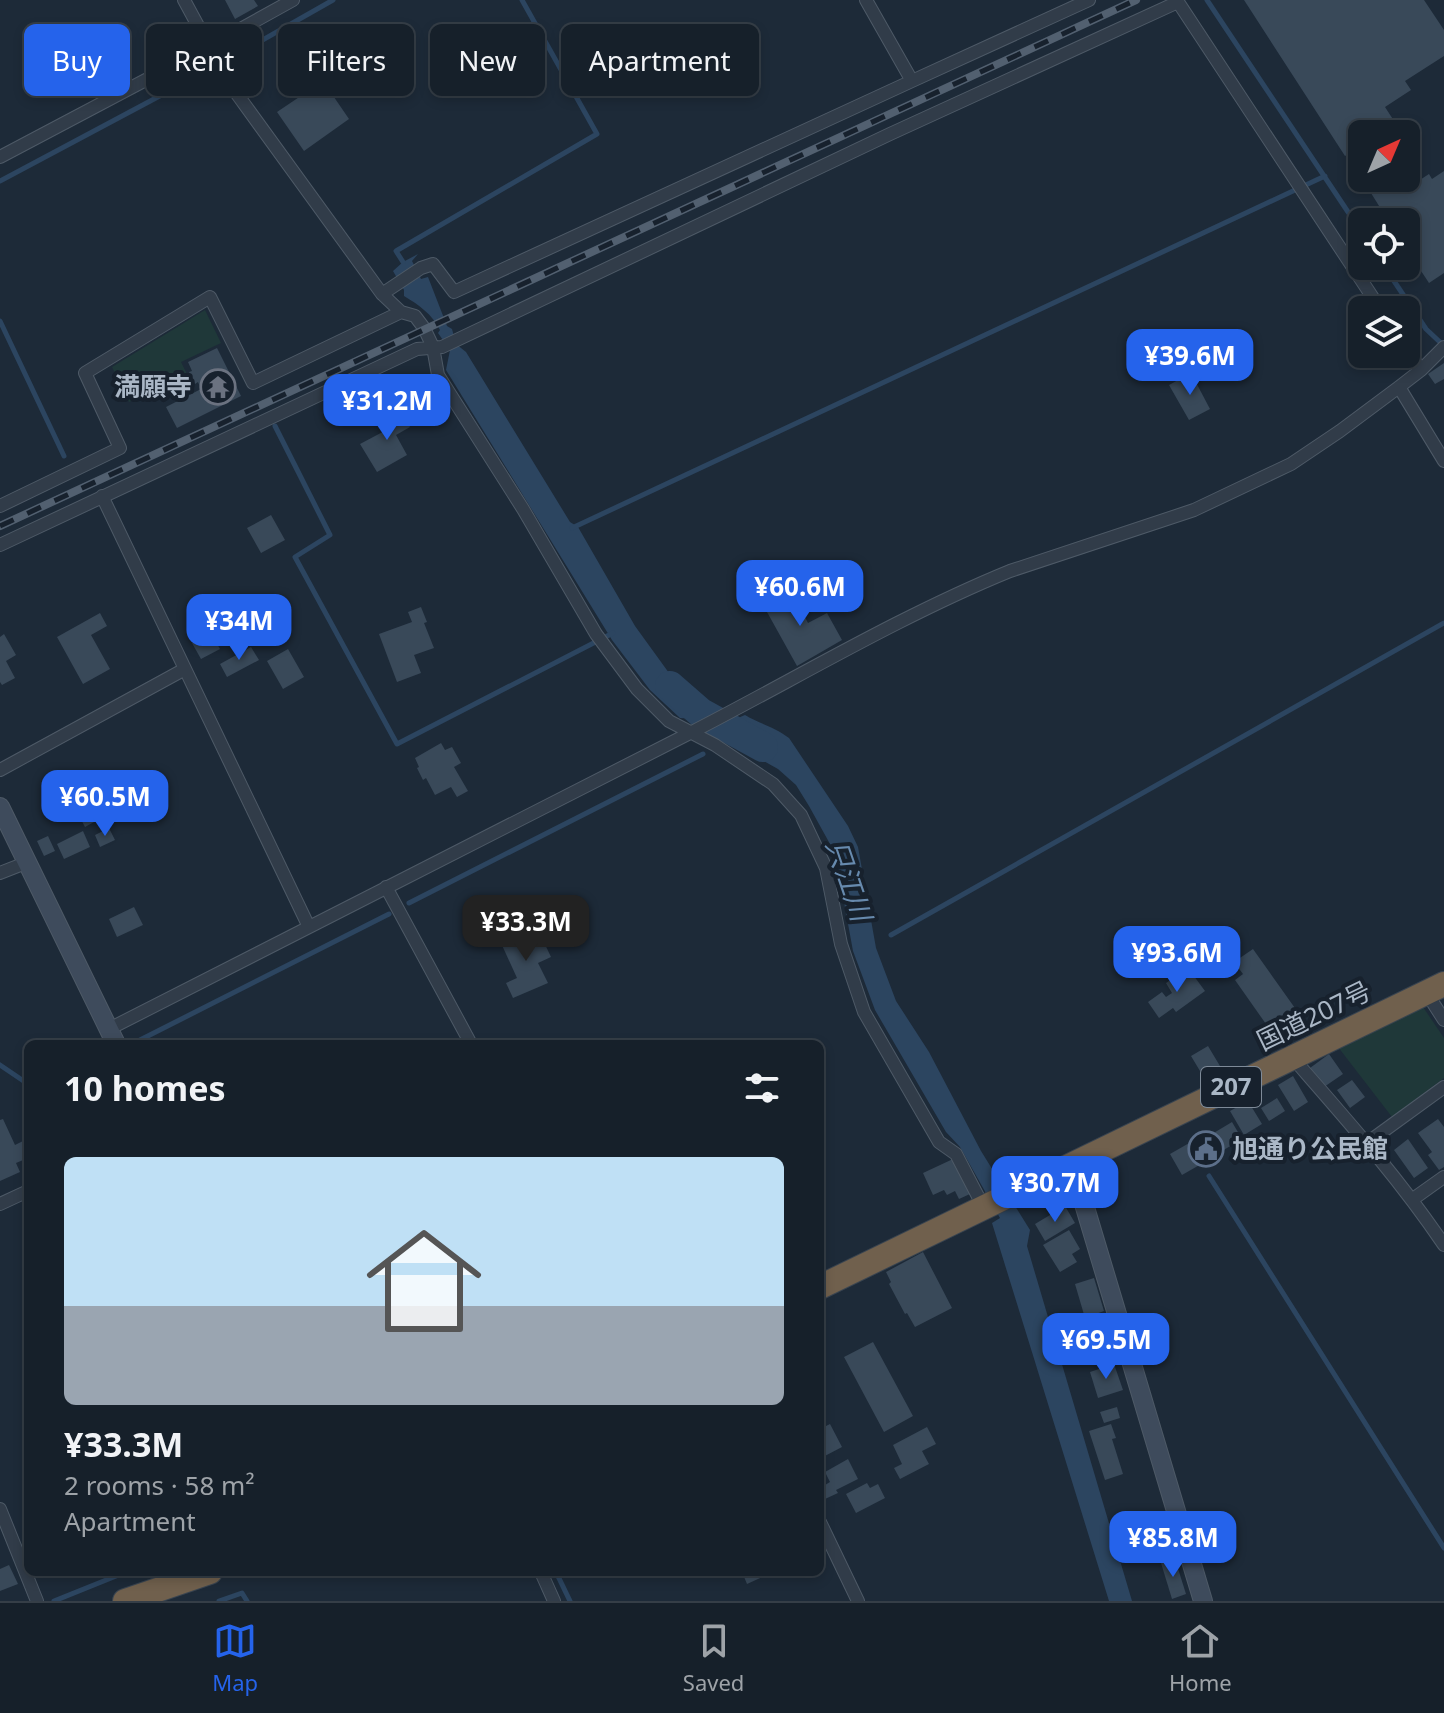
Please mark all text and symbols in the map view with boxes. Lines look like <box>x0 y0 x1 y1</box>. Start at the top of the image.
chip: Buy <box>24 24 130 96</box>
chip: Rent <box>146 24 262 96</box>
chip: Filters <box>278 24 414 96</box>
chip: New <box>430 24 545 96</box>
chip: Apartment <box>561 24 759 96</box>
north arrow <box>1348 120 1420 192</box>
map controls <box>1348 120 1420 368</box>
button: locate <box>1348 208 1420 280</box>
button: layers <box>1348 296 1420 368</box>
pin: ¥39.6M <box>1125 329 1255 397</box>
text: ¥39.6M <box>1144 337 1236 373</box>
place label: 満願寺 <box>114 368 192 404</box>
temple icon: 満願寺 <box>199 368 237 406</box>
pin: ¥31.2M <box>322 374 452 442</box>
text: ¥31.2M <box>341 382 433 418</box>
pin: ¥60.6M <box>735 560 865 628</box>
text: ¥60.6M <box>754 568 846 604</box>
pin: ¥34M <box>192 594 286 662</box>
text: ¥34M <box>204 602 274 638</box>
pin: ¥60.5M <box>40 770 170 838</box>
text: ¥60.5M <box>59 778 151 814</box>
water label: 只江川 <box>818 834 883 928</box>
pin: ¥33.3M <box>461 895 591 963</box>
text: ¥33.3M <box>480 903 572 939</box>
pin: ¥93.6M <box>1112 926 1242 994</box>
text: ¥93.6M <box>1131 934 1223 970</box>
street label: 国道207号 <box>1251 972 1377 1058</box>
text: 10 homes <box>64 1065 226 1111</box>
icon: filters <box>740 1066 784 1110</box>
road number: 207 <box>1201 1067 1261 1107</box>
public building icon: 旭通り公民館 <box>1187 1130 1225 1168</box>
place label: 旭通り公民館 <box>1232 1130 1388 1166</box>
pin: ¥30.7M <box>990 1156 1120 1224</box>
text: ¥30.7M <box>1009 1164 1101 1200</box>
icon: home <box>352 1209 496 1353</box>
pin: ¥69.5M <box>1041 1313 1171 1381</box>
text: ¥69.5M <box>1060 1321 1152 1357</box>
text: ¥33.3M <box>64 1421 183 1467</box>
text: 2 rooms · 58 m² <box>64 1467 254 1503</box>
text: Apartment <box>64 1503 196 1539</box>
pin: ¥85.8M <box>1108 1511 1238 1579</box>
text: ¥85.8M <box>1127 1519 1219 1555</box>
tab: Map <box>212 1619 258 1697</box>
tab: Saved <box>683 1619 744 1697</box>
tab: Home <box>1169 1619 1232 1697</box>

